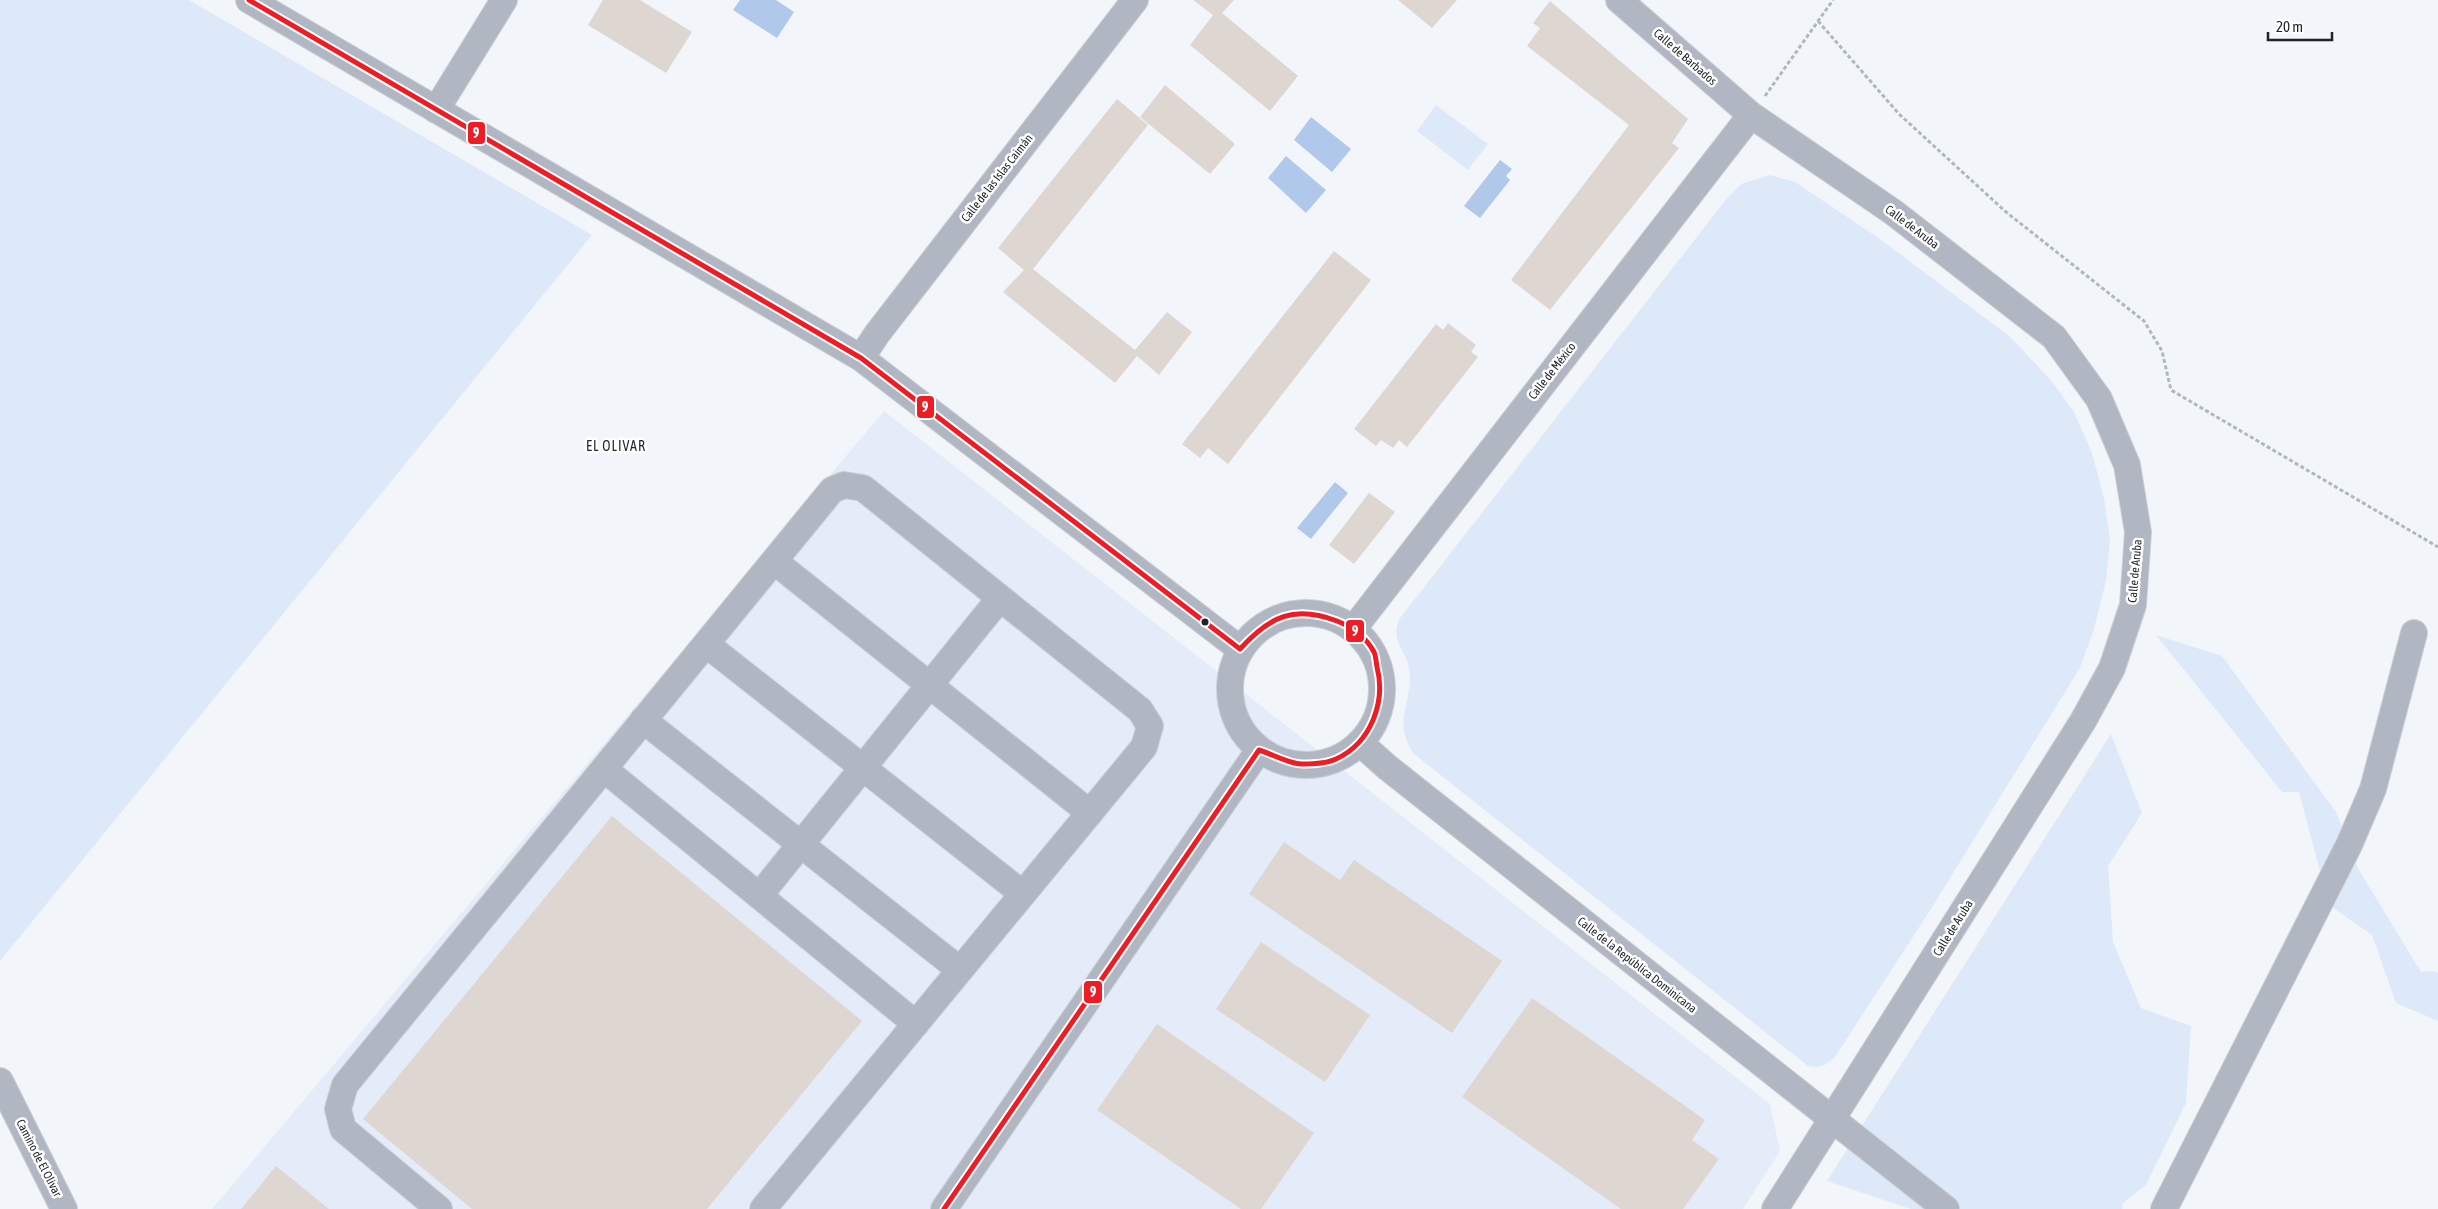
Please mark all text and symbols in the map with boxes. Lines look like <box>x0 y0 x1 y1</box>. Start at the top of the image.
scale bar <box>2268 10 2332 42</box>
text: 20 m <box>2276 18 2303 35</box>
street label: Calle de Barbados <box>1651 26 1719 88</box>
line badge: 9 <box>467 121 486 145</box>
text: 9 <box>473 125 480 141</box>
street label: Calle de las Islas Caimán <box>958 131 1036 225</box>
street label: Calle de Aruba <box>1882 202 1942 252</box>
street label: Calle de México <box>1526 340 1579 402</box>
line badge: 9 <box>916 395 935 419</box>
text: 9 <box>922 399 929 415</box>
district label: EL OLIVAR <box>586 438 646 454</box>
street label: Calle de Aruba <box>2125 539 2145 603</box>
unlabelled marker <box>1200 617 1210 627</box>
line badge: 9 <box>1345 619 1365 643</box>
text: 9 <box>1352 623 1359 639</box>
street label: Calle de Aruba <box>1930 897 1976 959</box>
street label: Calle de la República Dominicana <box>1575 914 1699 1016</box>
line badge: 9 <box>1083 980 1103 1004</box>
text: 9 <box>1090 984 1097 1000</box>
street label: Camino de El Olivar <box>13 1117 65 1199</box>

